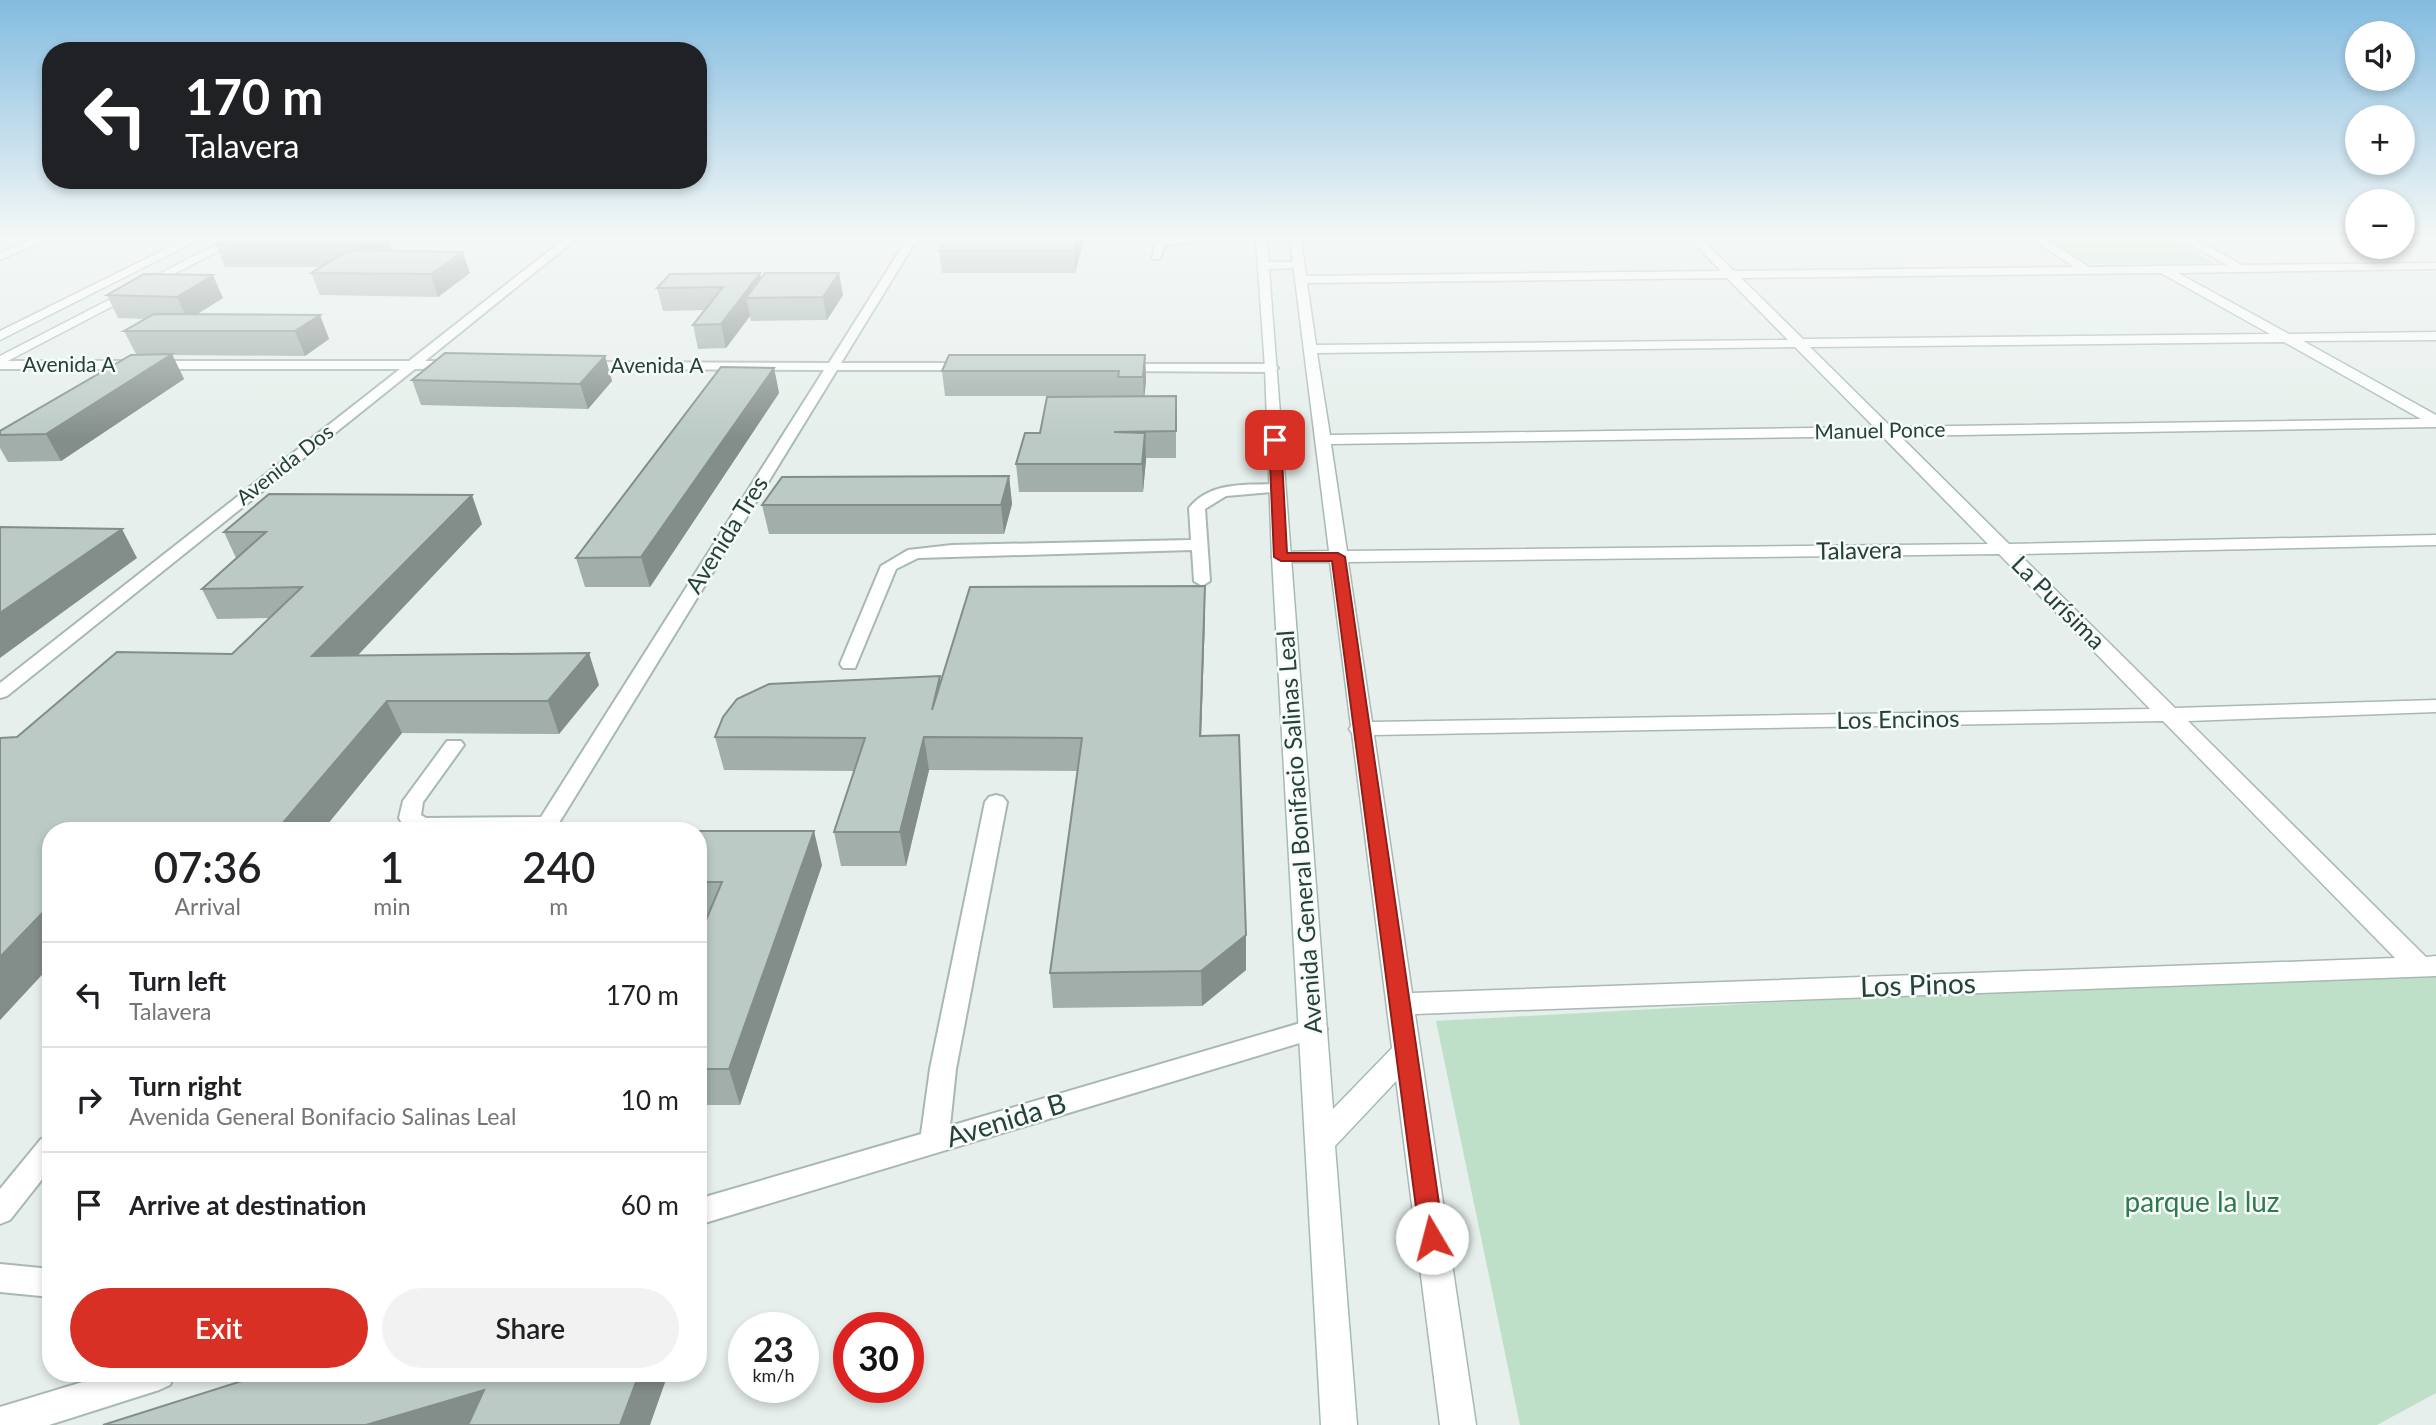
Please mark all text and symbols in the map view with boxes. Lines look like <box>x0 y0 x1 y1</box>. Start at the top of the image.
map controls <box>2345 21 2415 259</box>
button: sound <box>2345 21 2415 91</box>
text: 170 m <box>185 67 323 125</box>
icon: left <box>70 70 161 161</box>
button: + <box>2345 105 2415 175</box>
text: Talavera <box>185 126 300 165</box>
button: − <box>2345 189 2415 259</box>
street label: Avenida A <box>23 351 116 376</box>
street label: Avenida A <box>611 352 704 377</box>
pin <box>1245 410 1305 470</box>
street label: Manuel Ponce <box>1814 416 1946 443</box>
street label: Avenida Dos <box>231 418 338 509</box>
icon: arrive <box>1256 421 1294 459</box>
street label: Avenida Tres <box>678 470 773 598</box>
street label: Talavera <box>1816 534 1902 565</box>
street label: La Purísima <box>2006 549 2112 655</box>
street label: Avenida General Bonifacio Salinas Leal <box>1270 629 1327 1035</box>
street label: Los Encinos <box>1836 703 1960 734</box>
text: 07:36 <box>154 842 262 892</box>
text: 1 <box>380 842 404 892</box>
text: 240 <box>522 842 595 892</box>
text: Arrival <box>175 892 241 920</box>
text: min <box>373 892 411 920</box>
text: m <box>549 892 568 920</box>
text: Turn left <box>129 965 226 997</box>
street label: Los Pinos <box>1860 965 1976 1003</box>
icon: left <box>70 976 108 1014</box>
text: 170 m <box>606 979 679 1011</box>
text: Talavera <box>129 997 211 1025</box>
text: Turn right <box>129 1070 242 1102</box>
icon: right <box>70 1081 108 1119</box>
text: 10 m <box>621 1084 679 1116</box>
street label: Avenida B <box>941 1085 1070 1153</box>
text: Avenida General Bonifacio Salinas Leal <box>129 1102 516 1130</box>
park label: parque la luz <box>2124 1184 2280 1218</box>
icon: arrive <box>70 1186 108 1224</box>
text: Arrive at destination <box>129 1189 366 1221</box>
text: 60 m <box>621 1189 679 1221</box>
position arrow <box>1395 1201 1469 1275</box>
button: Exit <box>70 1288 368 1368</box>
button: Share <box>382 1288 679 1368</box>
speed limit sign: 30 <box>833 1312 924 1403</box>
text: 23 <box>753 1327 794 1369</box>
text: km/h <box>752 1364 795 1386</box>

